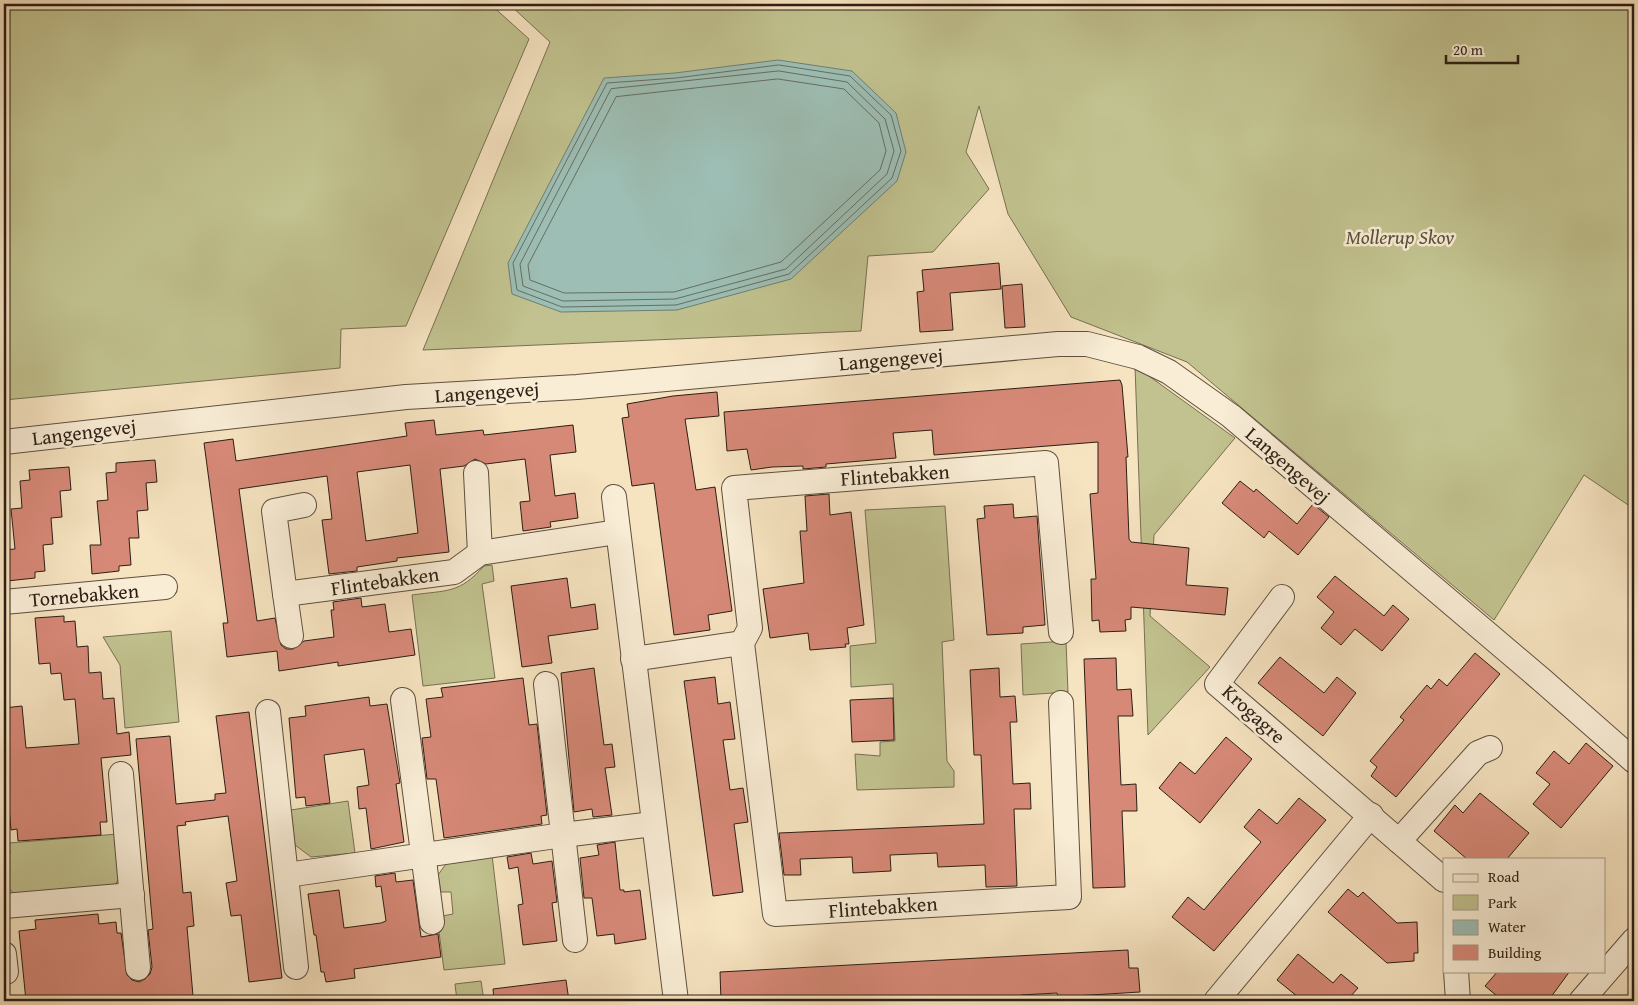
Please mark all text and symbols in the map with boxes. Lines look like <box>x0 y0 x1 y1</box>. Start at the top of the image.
scale bar <box>1446 32 1518 64</box>
text: 20 m <box>1453 39 1484 60</box>
park label: Mollerup Skov <box>1346 222 1454 251</box>
street label: Langengevej <box>838 339 944 378</box>
street label: Langengevej <box>434 373 540 410</box>
street label: Langengevej <box>30 411 138 452</box>
street label: Langengevej <box>1239 419 1337 510</box>
street label: Flintebakken <box>840 456 950 493</box>
street label: Flintebakken <box>329 559 441 602</box>
street label: Tornebakken <box>28 575 140 614</box>
street label: Krogagre <box>1216 677 1293 750</box>
legend <box>1443 858 1606 972</box>
text: Road <box>1488 866 1519 887</box>
street label: Flintebakken <box>828 888 938 925</box>
text: Park <box>1488 892 1517 913</box>
text: Water <box>1488 916 1526 937</box>
text: Building <box>1488 942 1542 963</box>

